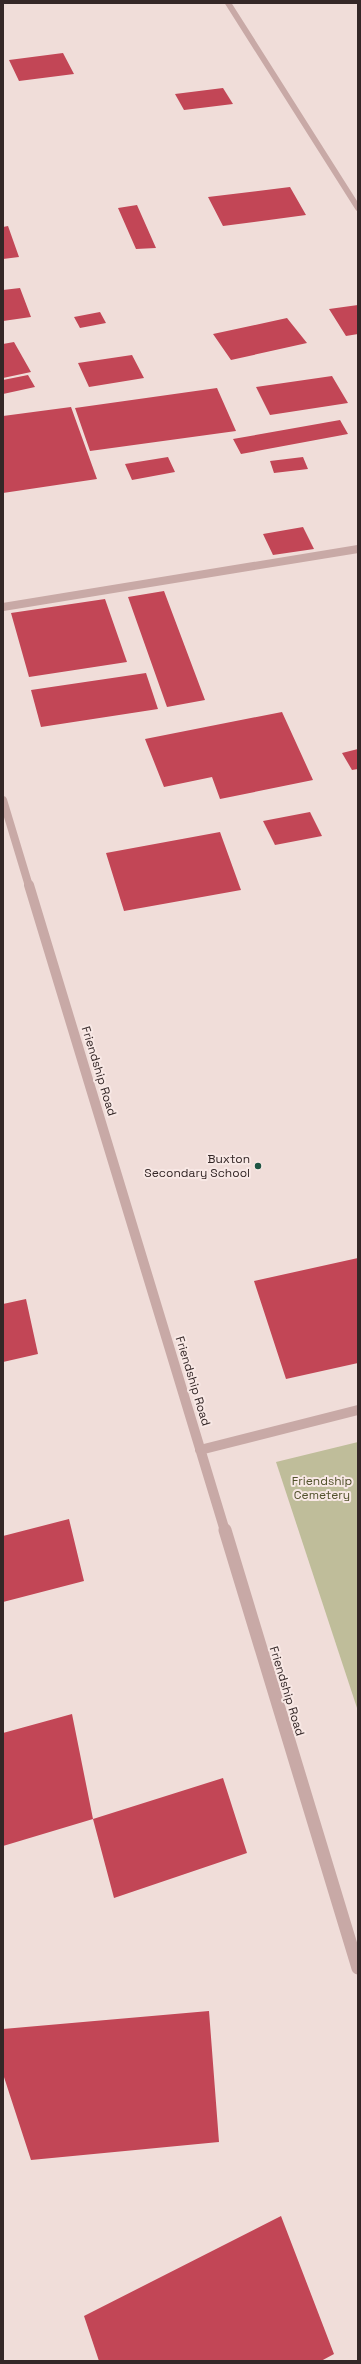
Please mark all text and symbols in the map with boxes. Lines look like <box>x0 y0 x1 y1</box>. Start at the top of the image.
street label: Friendship Road <box>78 1024 120 1118</box>
place label: Buxton Secondary School <box>144 1151 250 1181</box>
marker: Buxton Secondary School <box>253 1161 263 1171</box>
street label: Friendship Road <box>172 1334 214 1428</box>
park label: Friendship Cemetery <box>292 1473 353 1503</box>
street label: Friendship Road <box>266 1644 308 1738</box>

